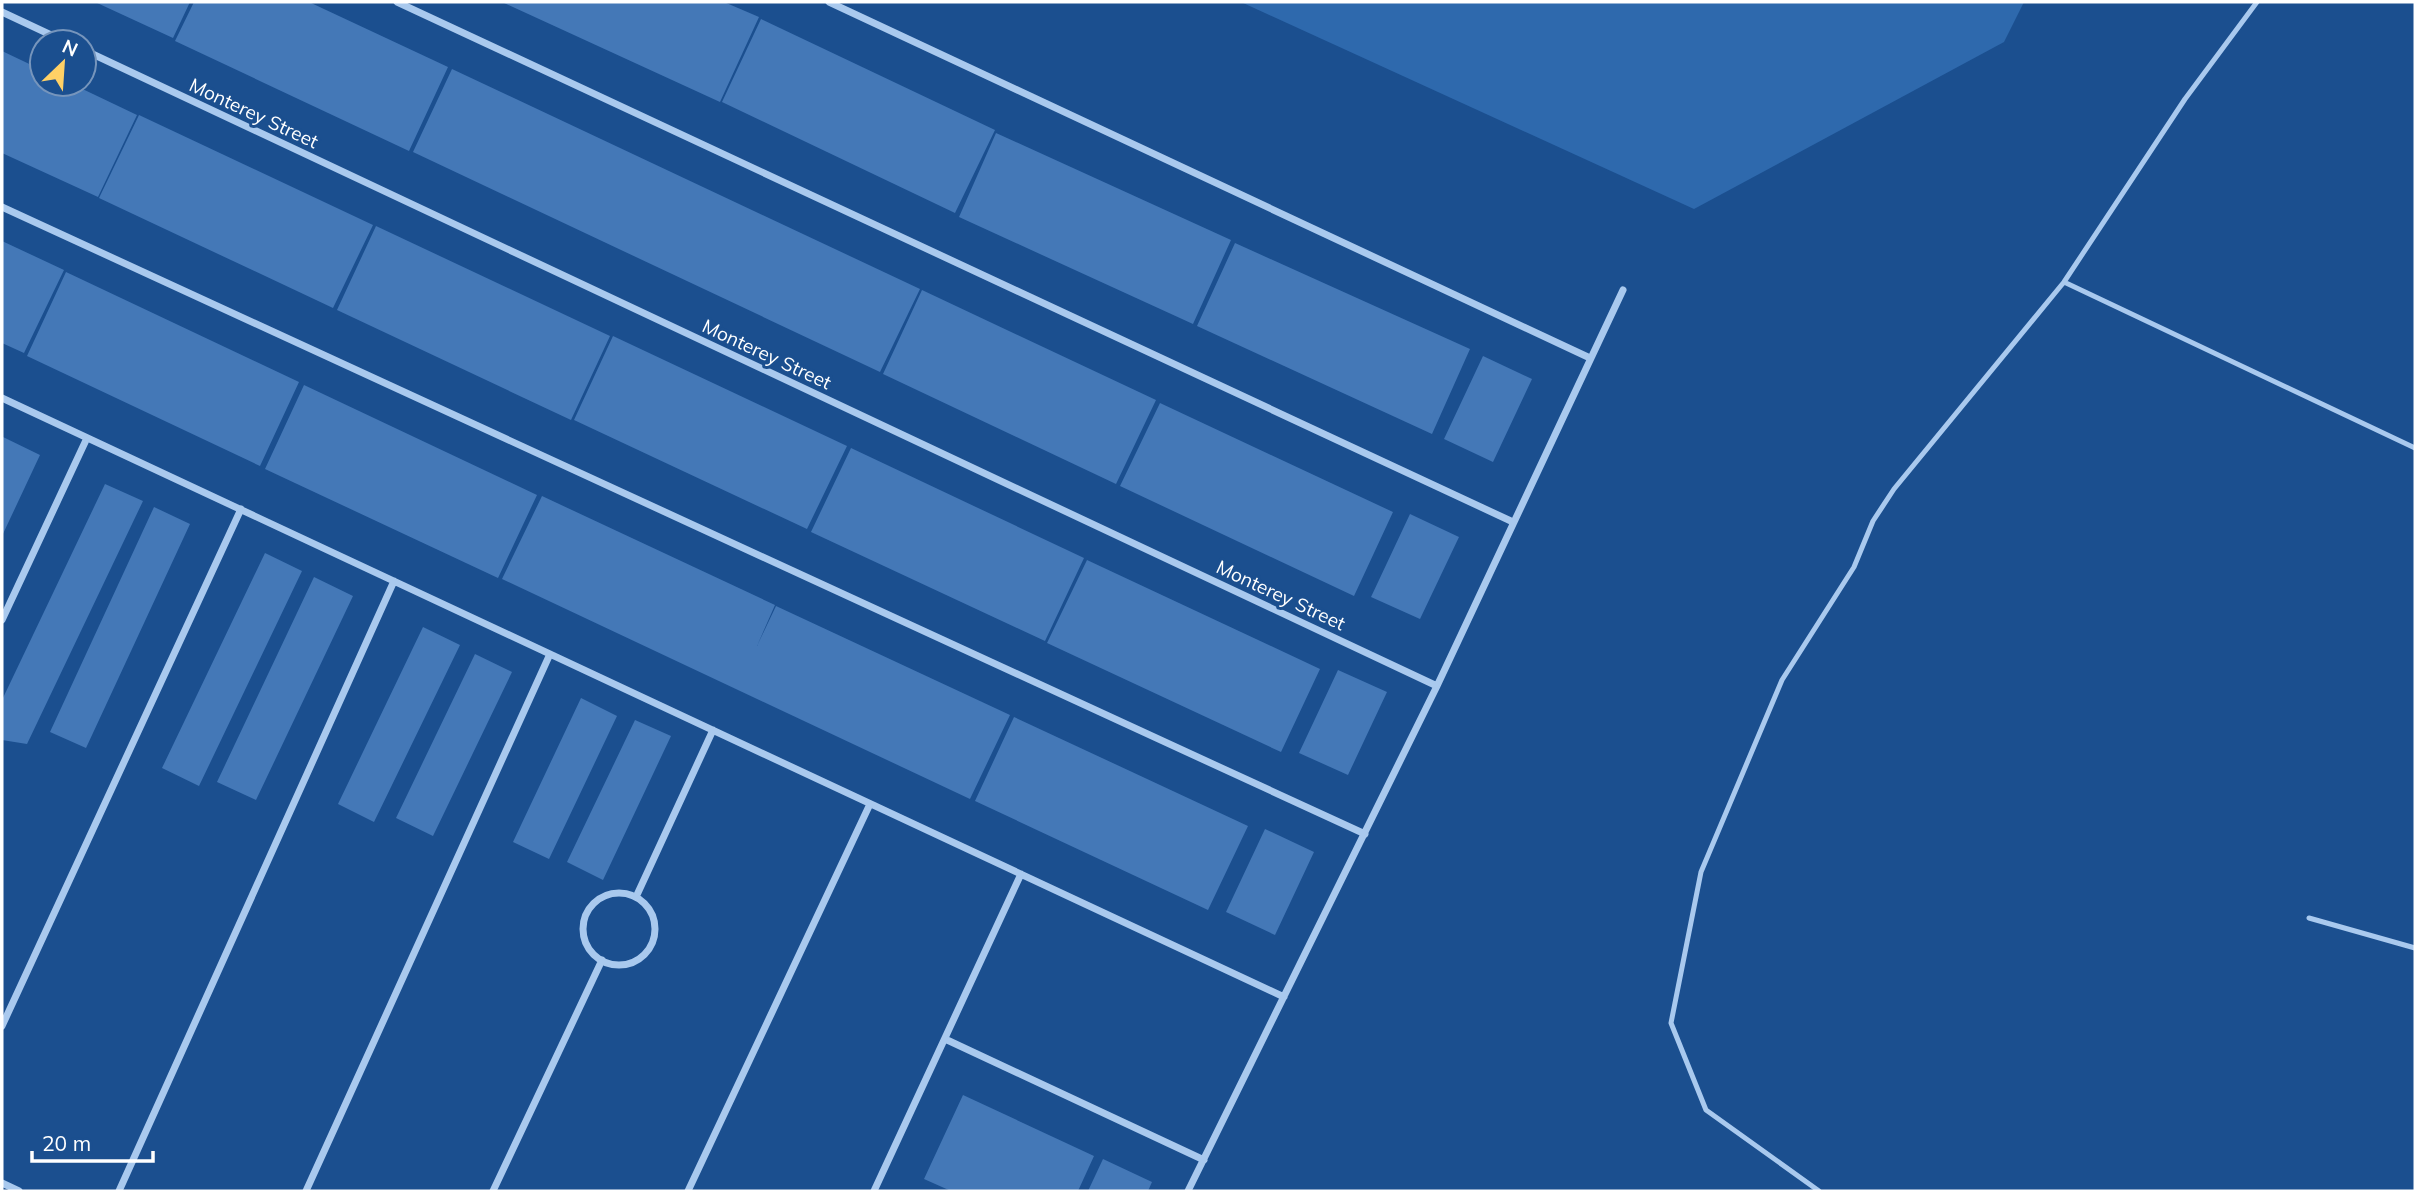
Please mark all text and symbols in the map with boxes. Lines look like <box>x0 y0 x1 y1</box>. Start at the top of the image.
north arrow <box>28 28 98 98</box>
text: N <box>59 34 82 62</box>
street label: Monterey Street <box>186 73 323 154</box>
street label: Monterey Street <box>699 314 836 395</box>
street label: Monterey Street <box>1213 555 1350 636</box>
scale bar <box>32 1120 152 1164</box>
text: 20 m <box>42 1130 91 1156</box>

